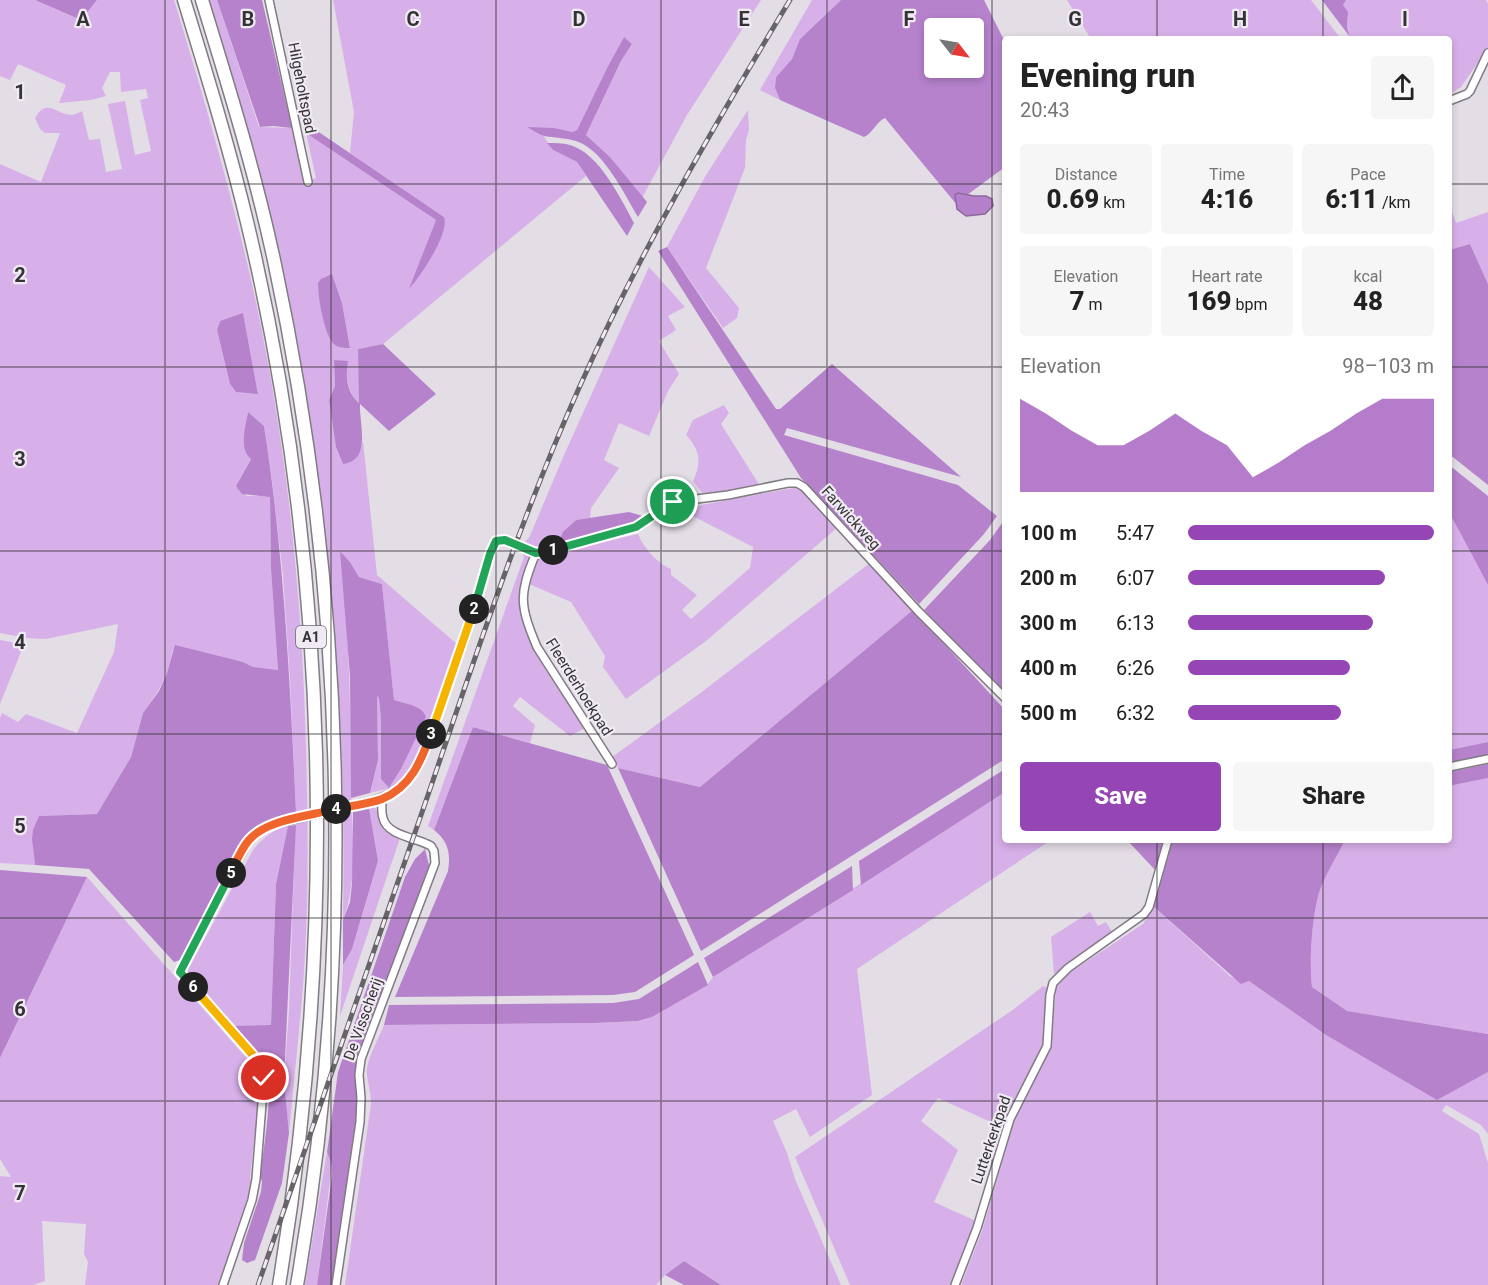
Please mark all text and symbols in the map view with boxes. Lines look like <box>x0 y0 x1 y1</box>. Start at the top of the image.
text: A <box>76 7 90 31</box>
text: B <box>242 7 254 31</box>
text: C <box>406 7 420 31</box>
text: D <box>573 7 586 31</box>
text: E <box>738 7 750 31</box>
text: F <box>904 7 915 31</box>
text: G <box>1068 7 1082 31</box>
text: H <box>1233 7 1247 31</box>
text: I <box>1402 7 1408 31</box>
north arrow <box>924 18 984 78</box>
map controls <box>924 18 984 78</box>
street label: Hilgeholtspad <box>284 41 320 135</box>
text: Evening run <box>1020 56 1195 95</box>
button: share <box>1371 56 1434 119</box>
text: 1 <box>14 80 26 104</box>
text: 20:43 <box>1020 98 1070 122</box>
text: Distance <box>1055 165 1117 184</box>
text: Time <box>1209 165 1245 184</box>
text: Pace <box>1350 165 1386 184</box>
text: 0.69 <box>1047 184 1099 214</box>
text: 4:16 <box>1201 184 1253 214</box>
text: 6:11 <box>1325 184 1378 214</box>
text: km <box>1099 193 1125 212</box>
text: /km <box>1378 193 1411 212</box>
text: 2 <box>14 263 26 287</box>
text: Elevation <box>1054 267 1118 286</box>
text: Heart rate <box>1191 267 1263 286</box>
text: kcal <box>1354 267 1382 286</box>
text: 7 <box>1070 286 1085 316</box>
text: 169 <box>1187 286 1232 316</box>
text: 48 <box>1353 286 1383 316</box>
text: m <box>1085 295 1103 314</box>
text: bpm <box>1232 295 1267 314</box>
text: Elevation <box>1020 354 1101 378</box>
text: 98–103 m <box>1342 354 1434 378</box>
text: 3 <box>14 447 26 471</box>
pin <box>647 476 698 527</box>
street label: Farwickweg <box>818 482 884 554</box>
icon: arrive <box>656 485 689 518</box>
text: 100 m <box>1020 521 1077 545</box>
text: 5:47 <box>1116 521 1155 545</box>
pin: 1 <box>538 535 568 565</box>
text: 1 <box>548 540 558 559</box>
text: 200 m <box>1020 566 1077 590</box>
text: 6:07 <box>1116 566 1155 590</box>
pin: 2 <box>459 594 489 624</box>
text: 2 <box>469 599 479 618</box>
text: 300 m <box>1020 611 1077 635</box>
text: 6:13 <box>1116 611 1155 635</box>
road number: A1 <box>296 626 326 648</box>
text: 4 <box>14 630 26 654</box>
street label: Fleerderhoekpad <box>542 635 616 739</box>
text: 400 m <box>1020 656 1077 680</box>
text: 6:26 <box>1116 656 1155 680</box>
text: 500 m <box>1020 701 1077 725</box>
text: 6:32 <box>1116 701 1155 725</box>
pin: 3 <box>416 719 446 749</box>
text: 3 <box>426 724 436 743</box>
button: Save <box>1020 762 1221 831</box>
button: Share <box>1233 762 1434 831</box>
pin: 4 <box>321 794 351 824</box>
text: 4 <box>331 799 341 818</box>
text: 5 <box>14 814 26 838</box>
pin: 5 <box>216 858 246 888</box>
text: 5 <box>226 863 236 882</box>
pin: 6 <box>178 972 208 1002</box>
street label: De Visscherij <box>340 975 386 1063</box>
text: 6 <box>188 977 198 996</box>
text: 6 <box>14 997 26 1021</box>
pin <box>238 1052 289 1103</box>
icon: check <box>247 1061 280 1094</box>
street label: Lutterkerkpad <box>968 1094 1014 1186</box>
text: 7 <box>14 1181 26 1205</box>

